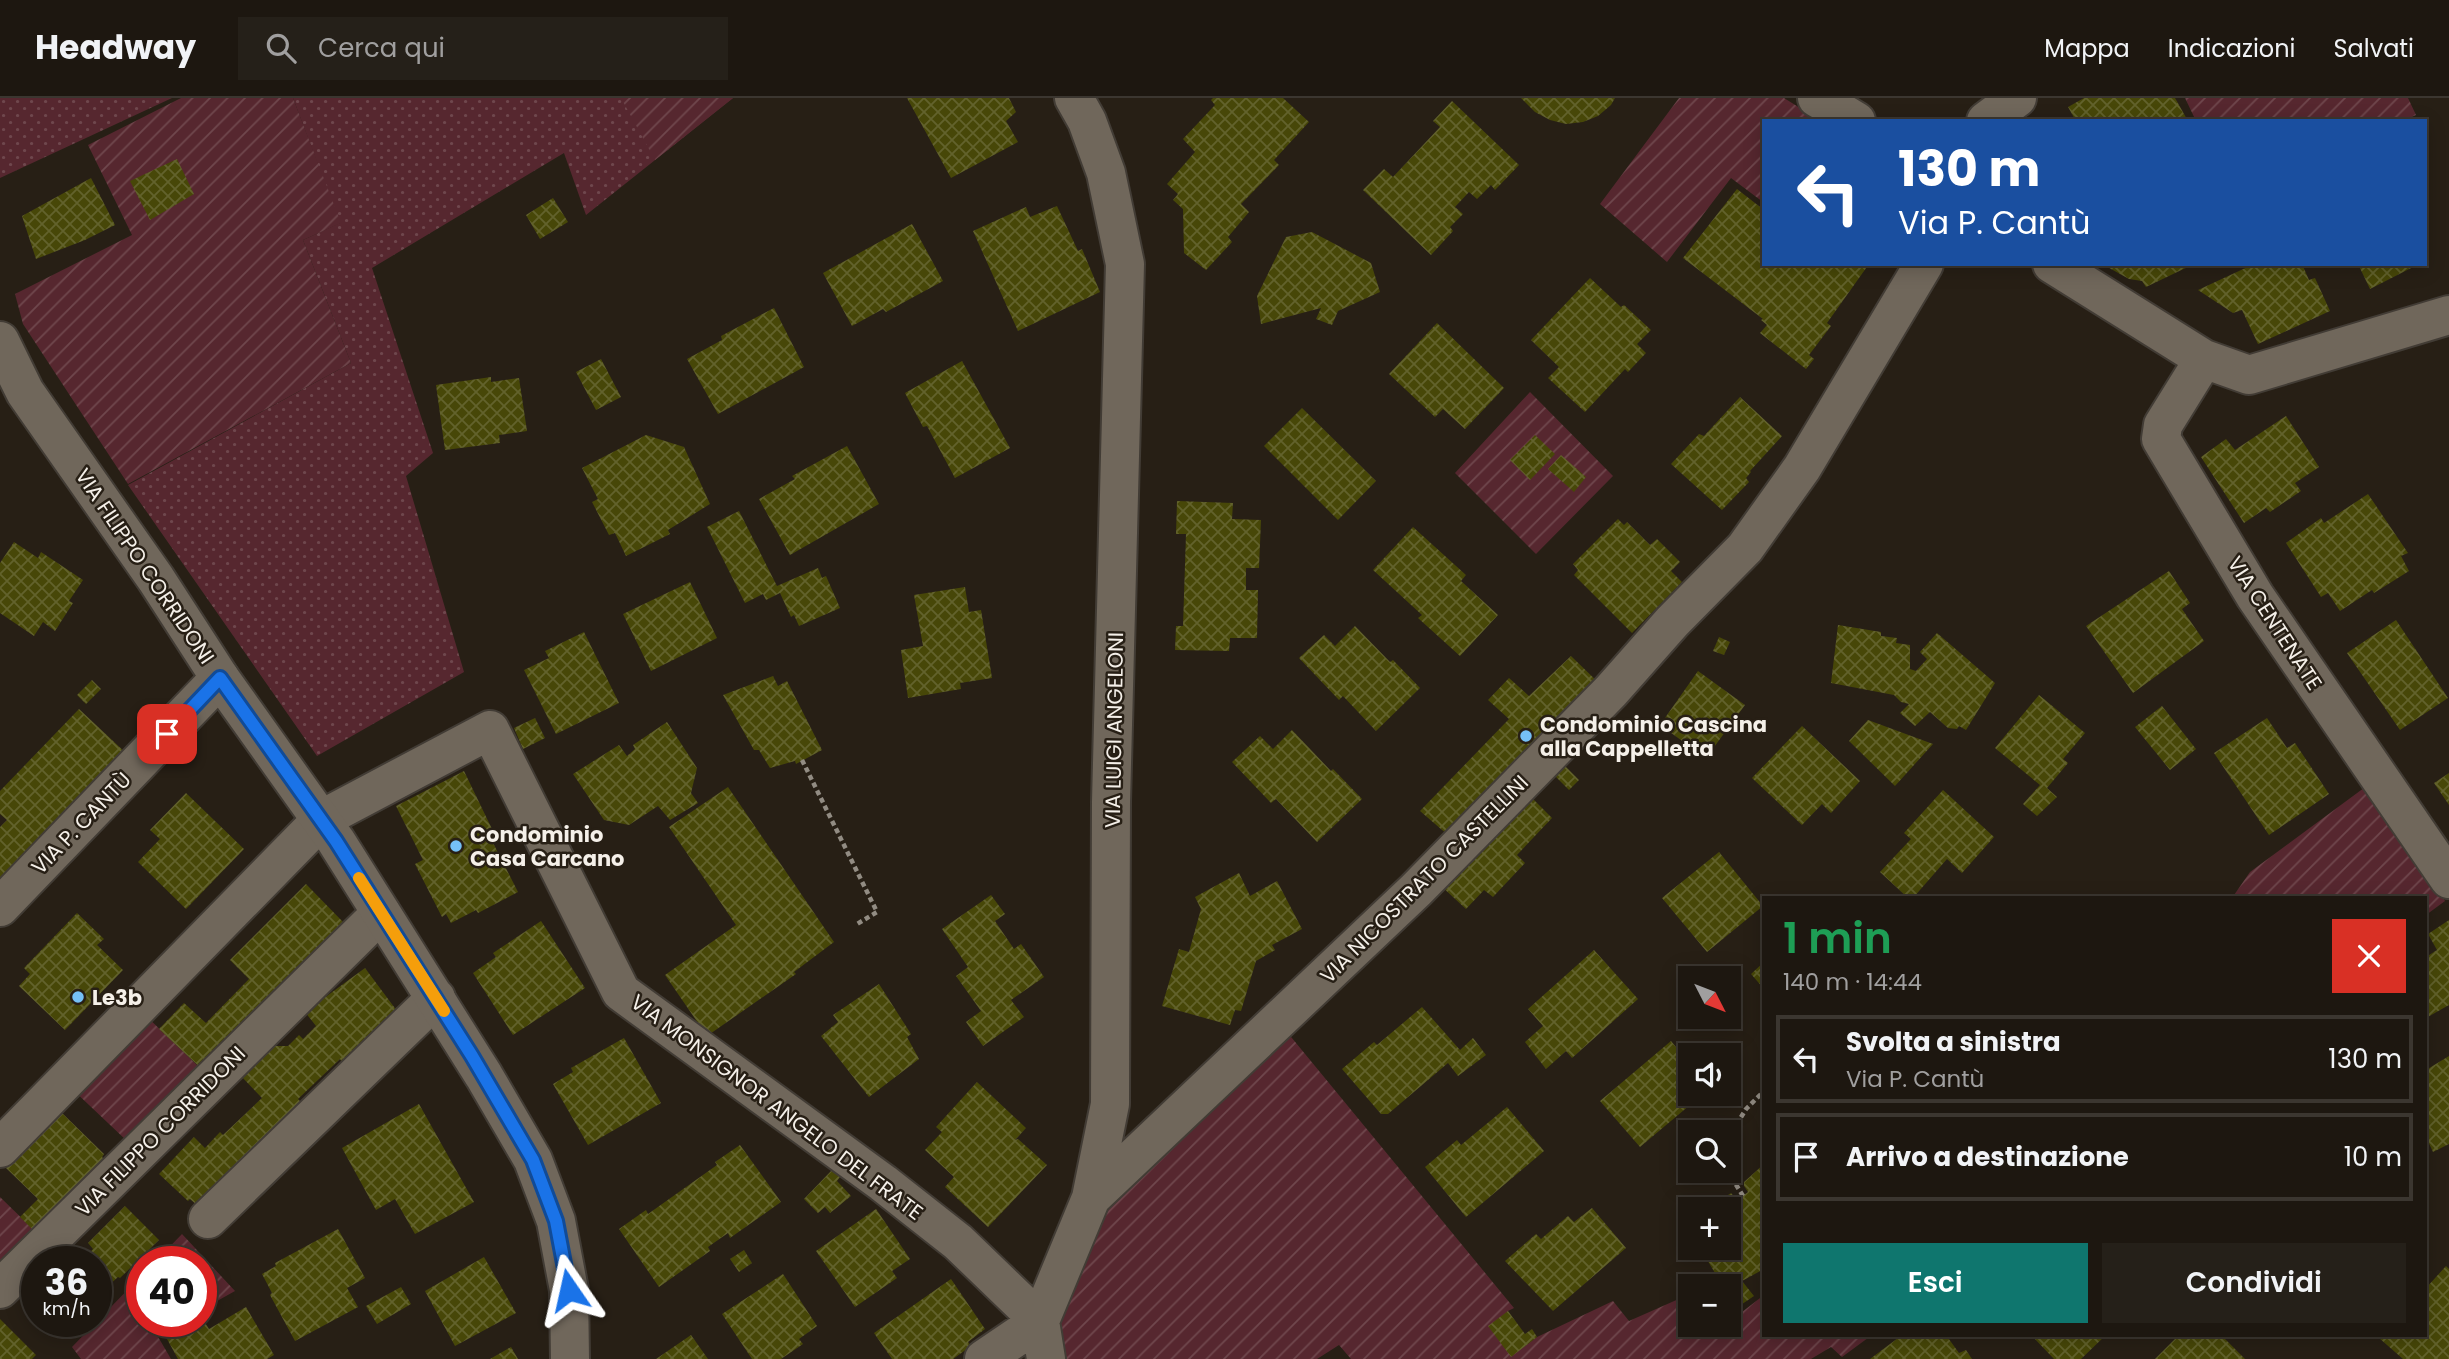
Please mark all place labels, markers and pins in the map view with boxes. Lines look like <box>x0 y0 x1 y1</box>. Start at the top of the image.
pin <box>137 704 197 764</box>
place label: Condominio Cascina alla Cappelletta <box>1540 710 1767 763</box>
marker: Condominio Cascina alla Cappelletta <box>1518 728 1534 744</box>
place label: Condominio Casa Carcano <box>470 820 624 873</box>
marker: Condominio Casa Carcano <box>448 838 464 854</box>
place label: Le3b <box>92 983 142 1012</box>
marker: Le3b <box>70 989 86 1005</box>

